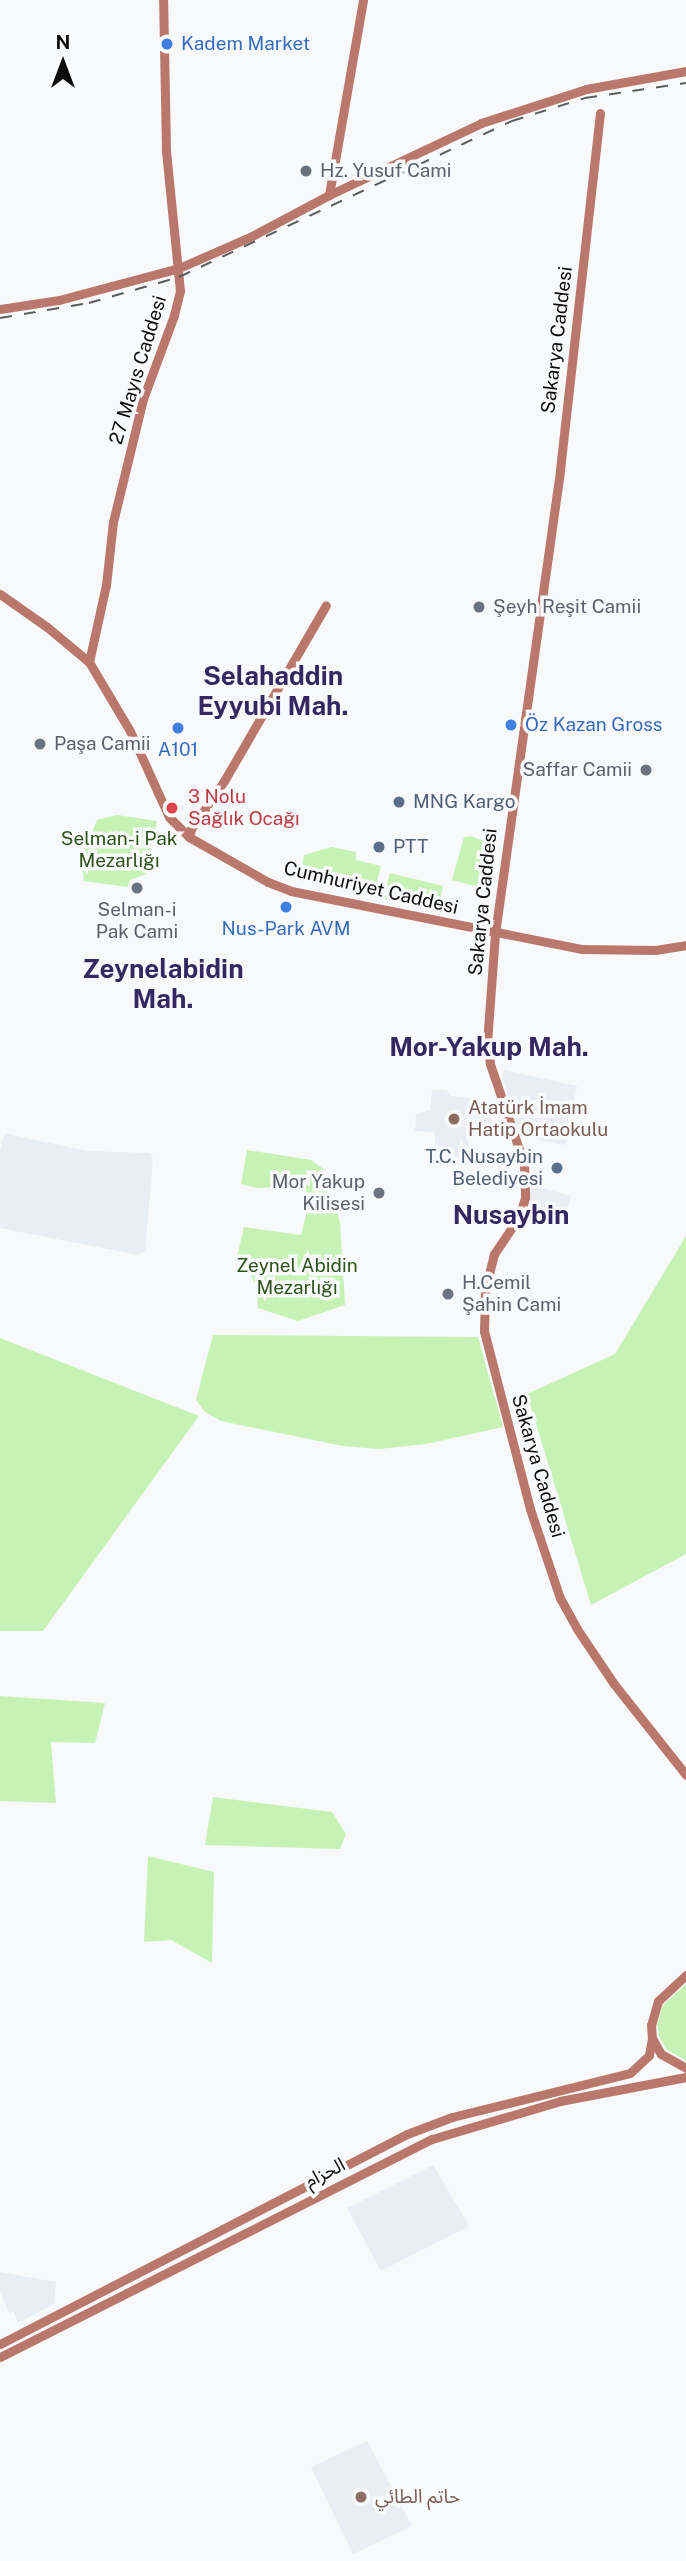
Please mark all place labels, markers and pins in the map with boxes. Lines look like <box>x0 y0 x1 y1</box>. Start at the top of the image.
place label: Kadem Market <box>181 33 310 55</box>
marker: Kadem Market <box>159 36 175 52</box>
place label: Hz. Yusuf Cami <box>320 160 452 182</box>
marker: Hz. Yusuf Cami <box>298 163 314 179</box>
place label: Şeyh Reşit Camii <box>493 596 641 618</box>
marker: Şeyh Reşit Camii <box>471 599 487 615</box>
place label: Öz Kazan Gross <box>525 714 662 736</box>
marker: Öz Kazan Gross <box>503 717 519 733</box>
marker: A101 <box>170 720 186 736</box>
place label: Paşa Camii <box>54 733 151 755</box>
marker: Paşa Camii <box>32 736 48 752</box>
place label: A101 <box>158 739 198 761</box>
place label: Saffar Camii <box>523 759 632 781</box>
marker: Saffar Camii <box>638 762 654 778</box>
place label: 3 Nolu Sağlık Ocağı <box>188 786 300 830</box>
place label: MNG Kargo <box>413 791 515 813</box>
marker: MNG Kargo <box>391 794 407 810</box>
marker: 3 Nolu Sağlık Ocağı <box>162 798 182 818</box>
place label: PTT <box>393 836 428 858</box>
marker: PTT <box>371 839 387 855</box>
marker: Selman-i Pak Cami <box>129 880 145 896</box>
place label: Selman-i Pak Cami <box>96 899 178 943</box>
marker: Nus-Park AVM <box>278 899 294 915</box>
place label: Nus-Park AVM <box>222 918 350 940</box>
place label: Atatürk İmam Hatip Ortaokulu <box>468 1097 608 1141</box>
marker: Atatürk İmam Hatip Ortaokulu <box>446 1111 462 1127</box>
place label: T.C. Nusaybin Belediyesi <box>425 1146 543 1190</box>
marker: T.C. Nusaybin Belediyesi <box>549 1160 565 1176</box>
place label: Mor Yakup Kilisesi <box>272 1171 365 1215</box>
marker: Mor Yakup Kilisesi <box>371 1185 387 1201</box>
place label: H.Cemil Şahin Cami <box>462 1272 561 1316</box>
marker: H.Cemil Şahin Cami <box>440 1286 456 1302</box>
place label: حاتم الطائي <box>375 2486 460 2508</box>
marker: حاتم الطائي <box>353 2489 369 2505</box>

